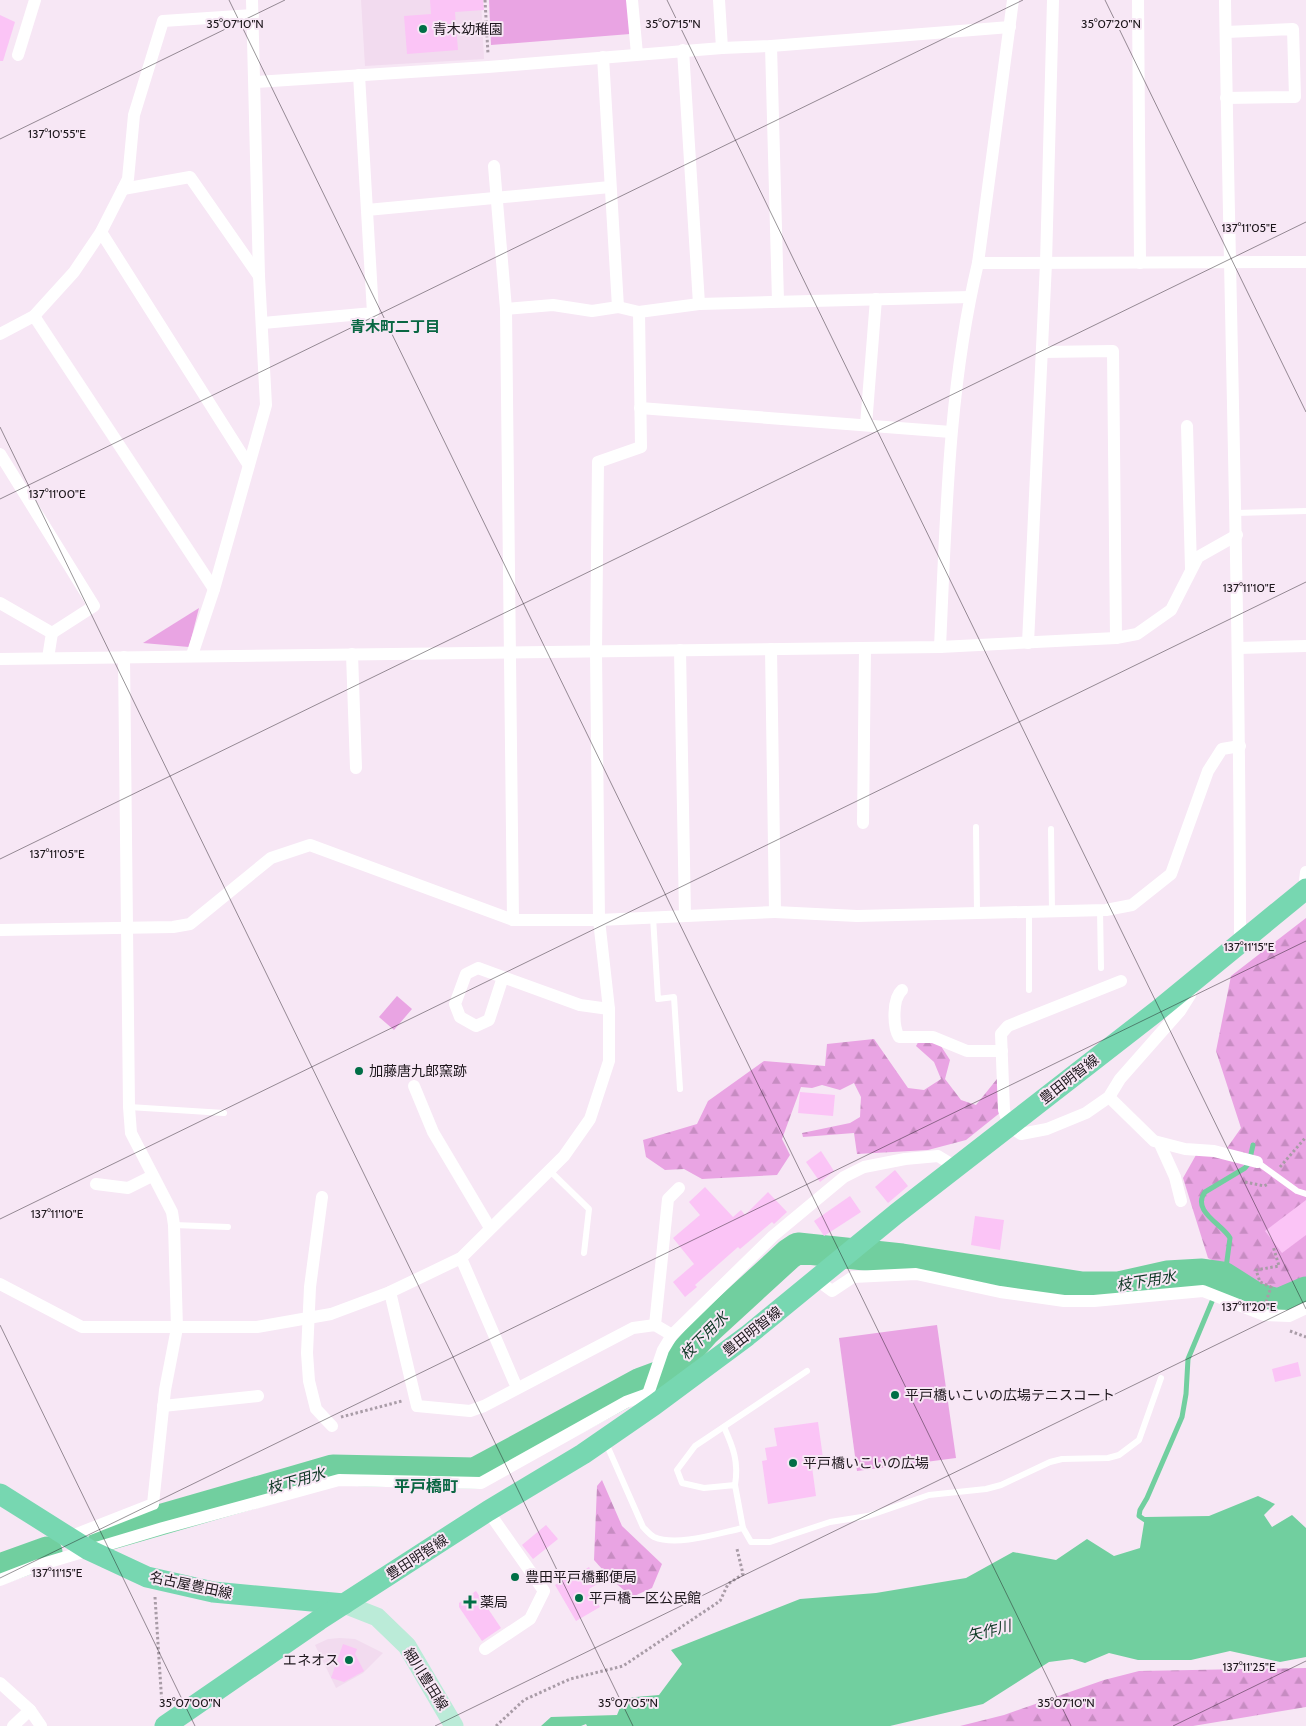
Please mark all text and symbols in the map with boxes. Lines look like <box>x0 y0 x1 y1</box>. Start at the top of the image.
text: 35°07'10"N <box>206 16 264 31</box>
text: 35°07'15"N <box>645 16 701 31</box>
text: 35°07'20"N <box>1081 16 1141 31</box>
place label: 青木幼稚園 <box>433 20 503 38</box>
marker: 青木幼稚園 <box>417 23 429 35</box>
text: 137°10'55"E <box>28 126 86 141</box>
text: 137°11'05"E <box>1221 220 1277 235</box>
district label: 青木町二丁目 <box>350 318 440 336</box>
text: 137°11'00"E <box>28 486 86 501</box>
text: 137°11'10"E <box>1223 580 1276 595</box>
text: 137°11'05"E <box>29 846 85 861</box>
text: 137°11'15"E <box>1224 939 1275 954</box>
street label: 豊田明智線 <box>1036 1050 1102 1108</box>
place label: 加藤唐九郎窯跡 <box>369 1062 467 1080</box>
marker: 加藤唐九郎窯跡 <box>353 1065 365 1077</box>
text: 137°11'10"E <box>31 1206 84 1221</box>
water label: 枝下用水 <box>1115 1267 1179 1295</box>
text: 137°11'20"E <box>1222 1299 1277 1314</box>
street label: 豊田明智線 <box>719 1302 785 1360</box>
water label: 枝下用水 <box>676 1307 733 1364</box>
place label: 平戸橋いこいの広場テニスコート <box>905 1386 1115 1404</box>
marker: 平戸橋いこいの広場テニスコート <box>889 1389 901 1401</box>
place label: 平戸橋いこいの広場 <box>803 1454 929 1472</box>
marker: 平戸橋いこいの広場 <box>787 1457 799 1469</box>
water label: 枝下用水 <box>265 1464 329 1498</box>
district label: 平戸橋町 <box>394 1477 458 1496</box>
street label: 豊田明智線 <box>383 1530 451 1584</box>
text: 137°11'15"E <box>32 1565 83 1580</box>
street label: 名古屋豊田線 <box>148 1567 234 1603</box>
place label: 豊田平戸橋郵便局 <box>525 1568 637 1586</box>
marker: 豊田平戸橋郵便局 <box>509 1571 521 1583</box>
place label: 平戸橋一区公民館 <box>589 1589 701 1607</box>
marker: 平戸橋一区公民館 <box>573 1592 585 1604</box>
place label: 薬局 <box>480 1593 508 1611</box>
marker: 薬局 <box>464 1596 476 1608</box>
water label: 矢作川 <box>965 1616 1015 1645</box>
street label: 細川豊田線 <box>400 1645 452 1713</box>
place label: エネオス <box>283 1651 339 1669</box>
marker: エネオス <box>343 1654 355 1666</box>
text: 137°11'25"E <box>1222 1659 1276 1674</box>
text: 35°07'00"N <box>159 1695 221 1710</box>
text: 35°07'05"N <box>598 1695 658 1710</box>
text: 35°07'10"N <box>1037 1695 1095 1710</box>

